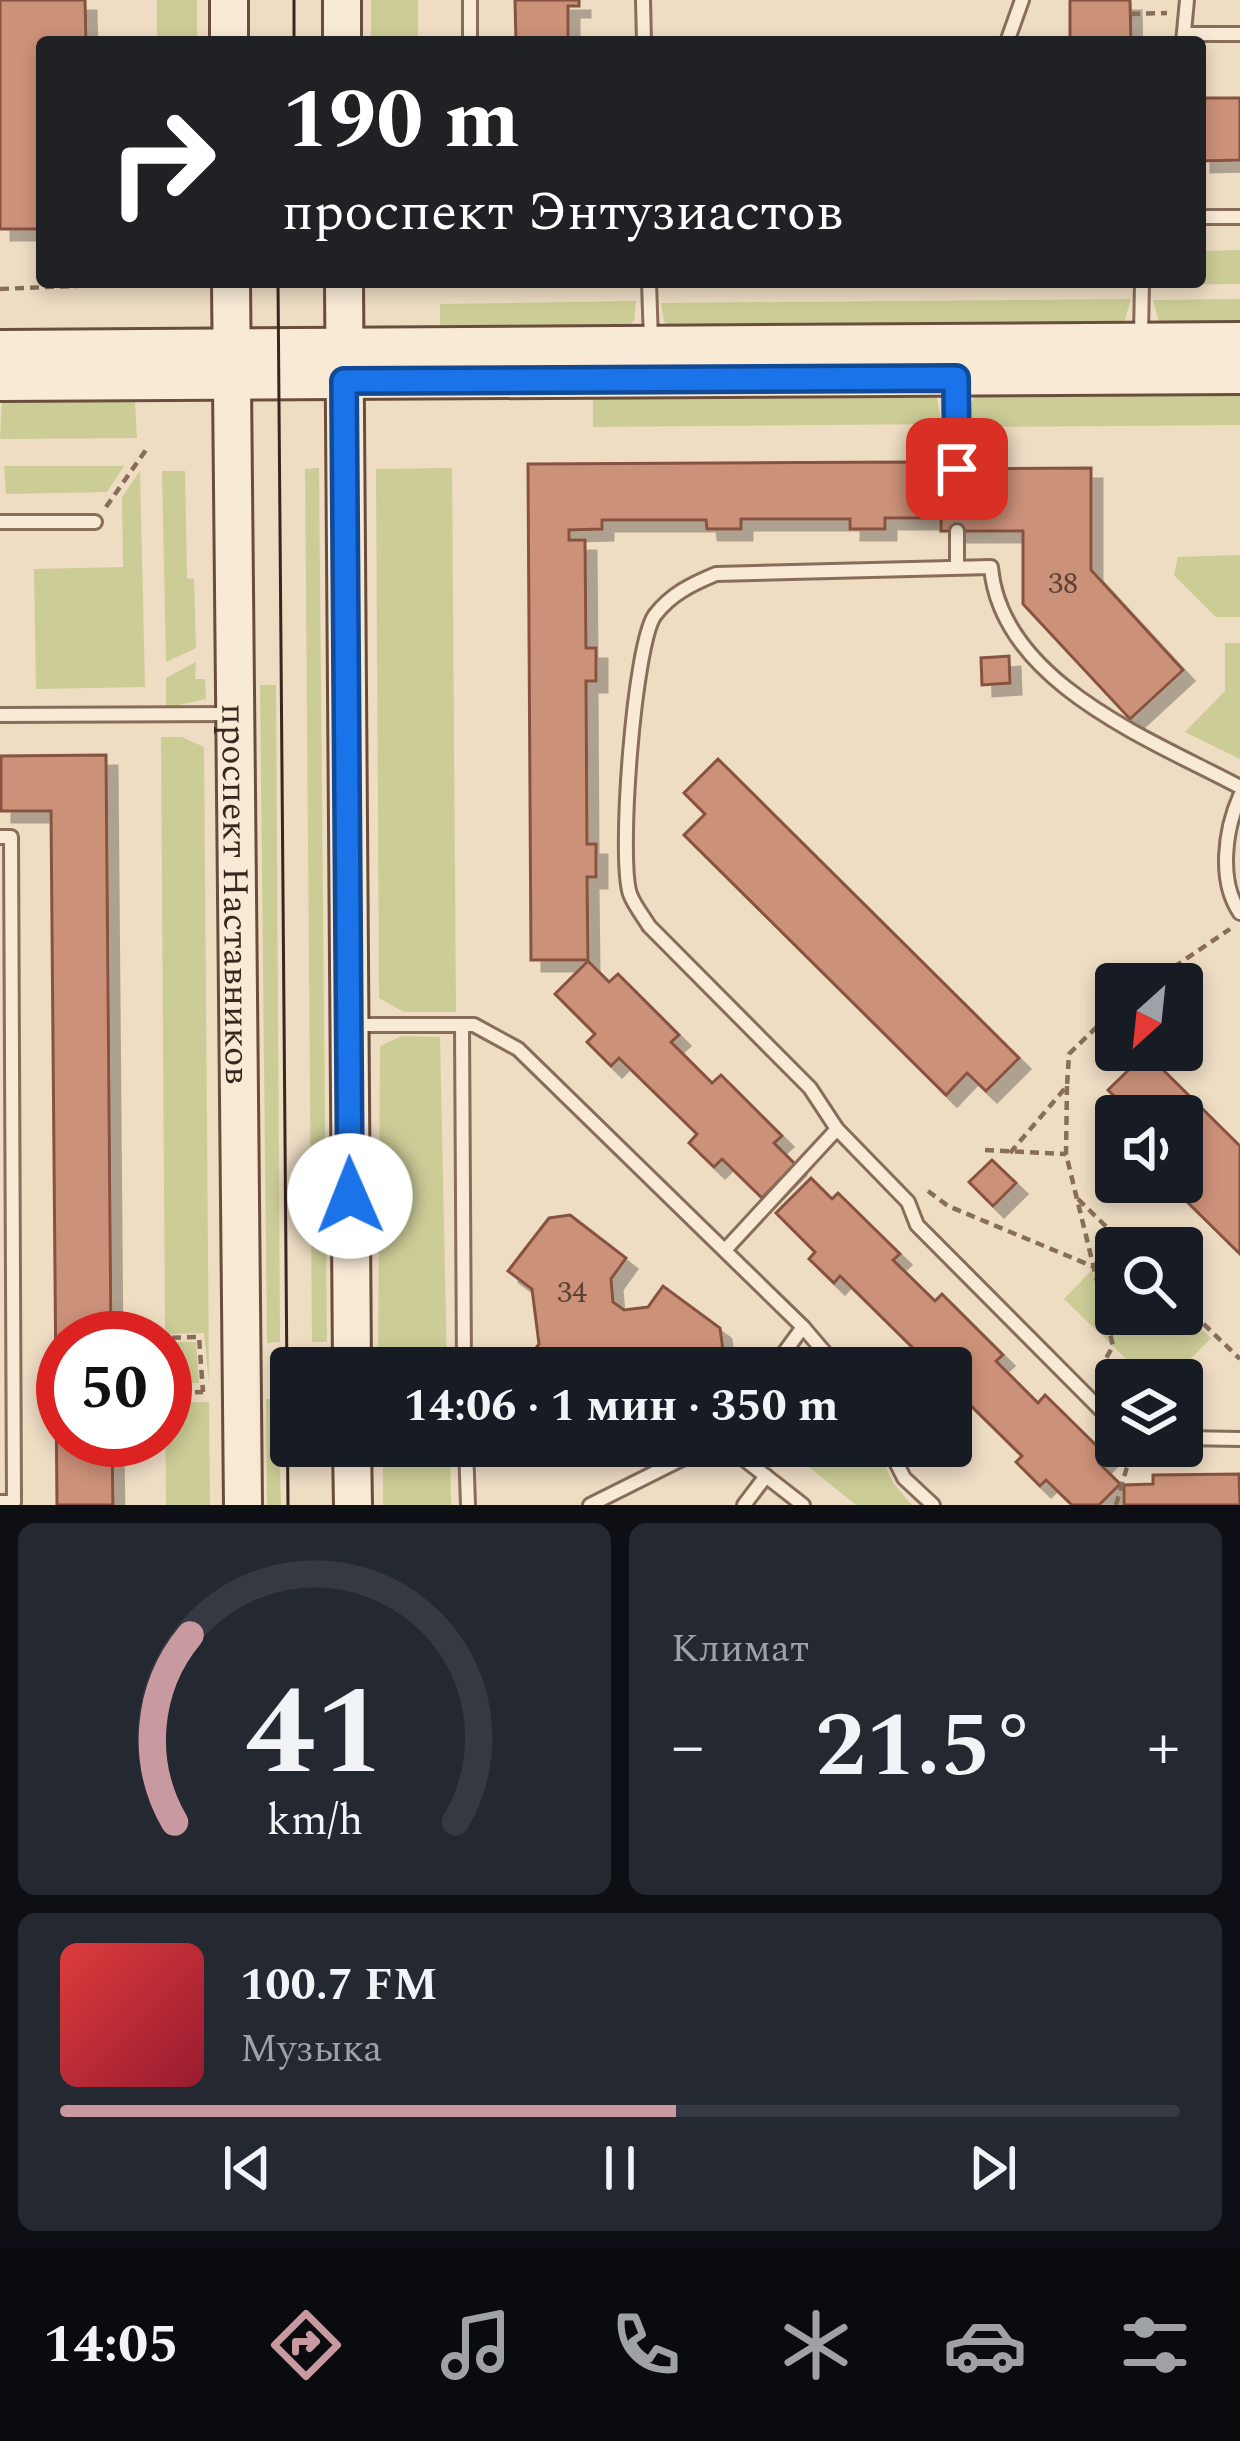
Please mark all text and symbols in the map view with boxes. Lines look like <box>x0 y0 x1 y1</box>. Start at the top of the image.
text: 190 m <box>282 57 520 185</box>
icon: right <box>84 84 240 240</box>
text: проспект Энтузиастов <box>282 172 843 254</box>
pin <box>906 418 1008 520</box>
icon: arrive <box>924 436 990 502</box>
house number: 38 <box>1048 561 1078 607</box>
street label: проспект Наставников <box>205 703 264 1085</box>
north arrow <box>1095 963 1203 1071</box>
map controls <box>1095 963 1203 1467</box>
button: sound <box>1095 1095 1203 1203</box>
position arrow <box>287 1133 413 1259</box>
button: search <box>1095 1227 1203 1335</box>
house number: 34 <box>557 1270 587 1316</box>
speed limit sign: 50 <box>36 1311 192 1467</box>
button: layers <box>1095 1359 1203 1467</box>
text: 14:06 · 1 мин · 350 m <box>404 1372 838 1441</box>
text: Климат <box>671 1620 809 1679</box>
text: 41 <box>244 1639 385 1829</box>
text: 21.5° <box>815 1679 1036 1816</box>
text: − <box>671 1697 704 1798</box>
text: + <box>1147 1697 1180 1798</box>
text: km/h <box>266 1789 363 1854</box>
text: 100.7 FM <box>240 1951 437 2020</box>
text: Музыка <box>240 2020 382 2079</box>
icon: previous <box>214 2135 280 2201</box>
icon: pause <box>587 2135 653 2201</box>
icon: next <box>960 2135 1026 2201</box>
icon: directions <box>264 2303 348 2387</box>
icon: music <box>434 2303 518 2387</box>
icon: phone <box>604 2303 688 2387</box>
icon: climate <box>774 2303 858 2387</box>
icon: car <box>943 2303 1027 2387</box>
icon: filters <box>1113 2303 1197 2387</box>
text: 14:05 <box>43 2304 179 2386</box>

